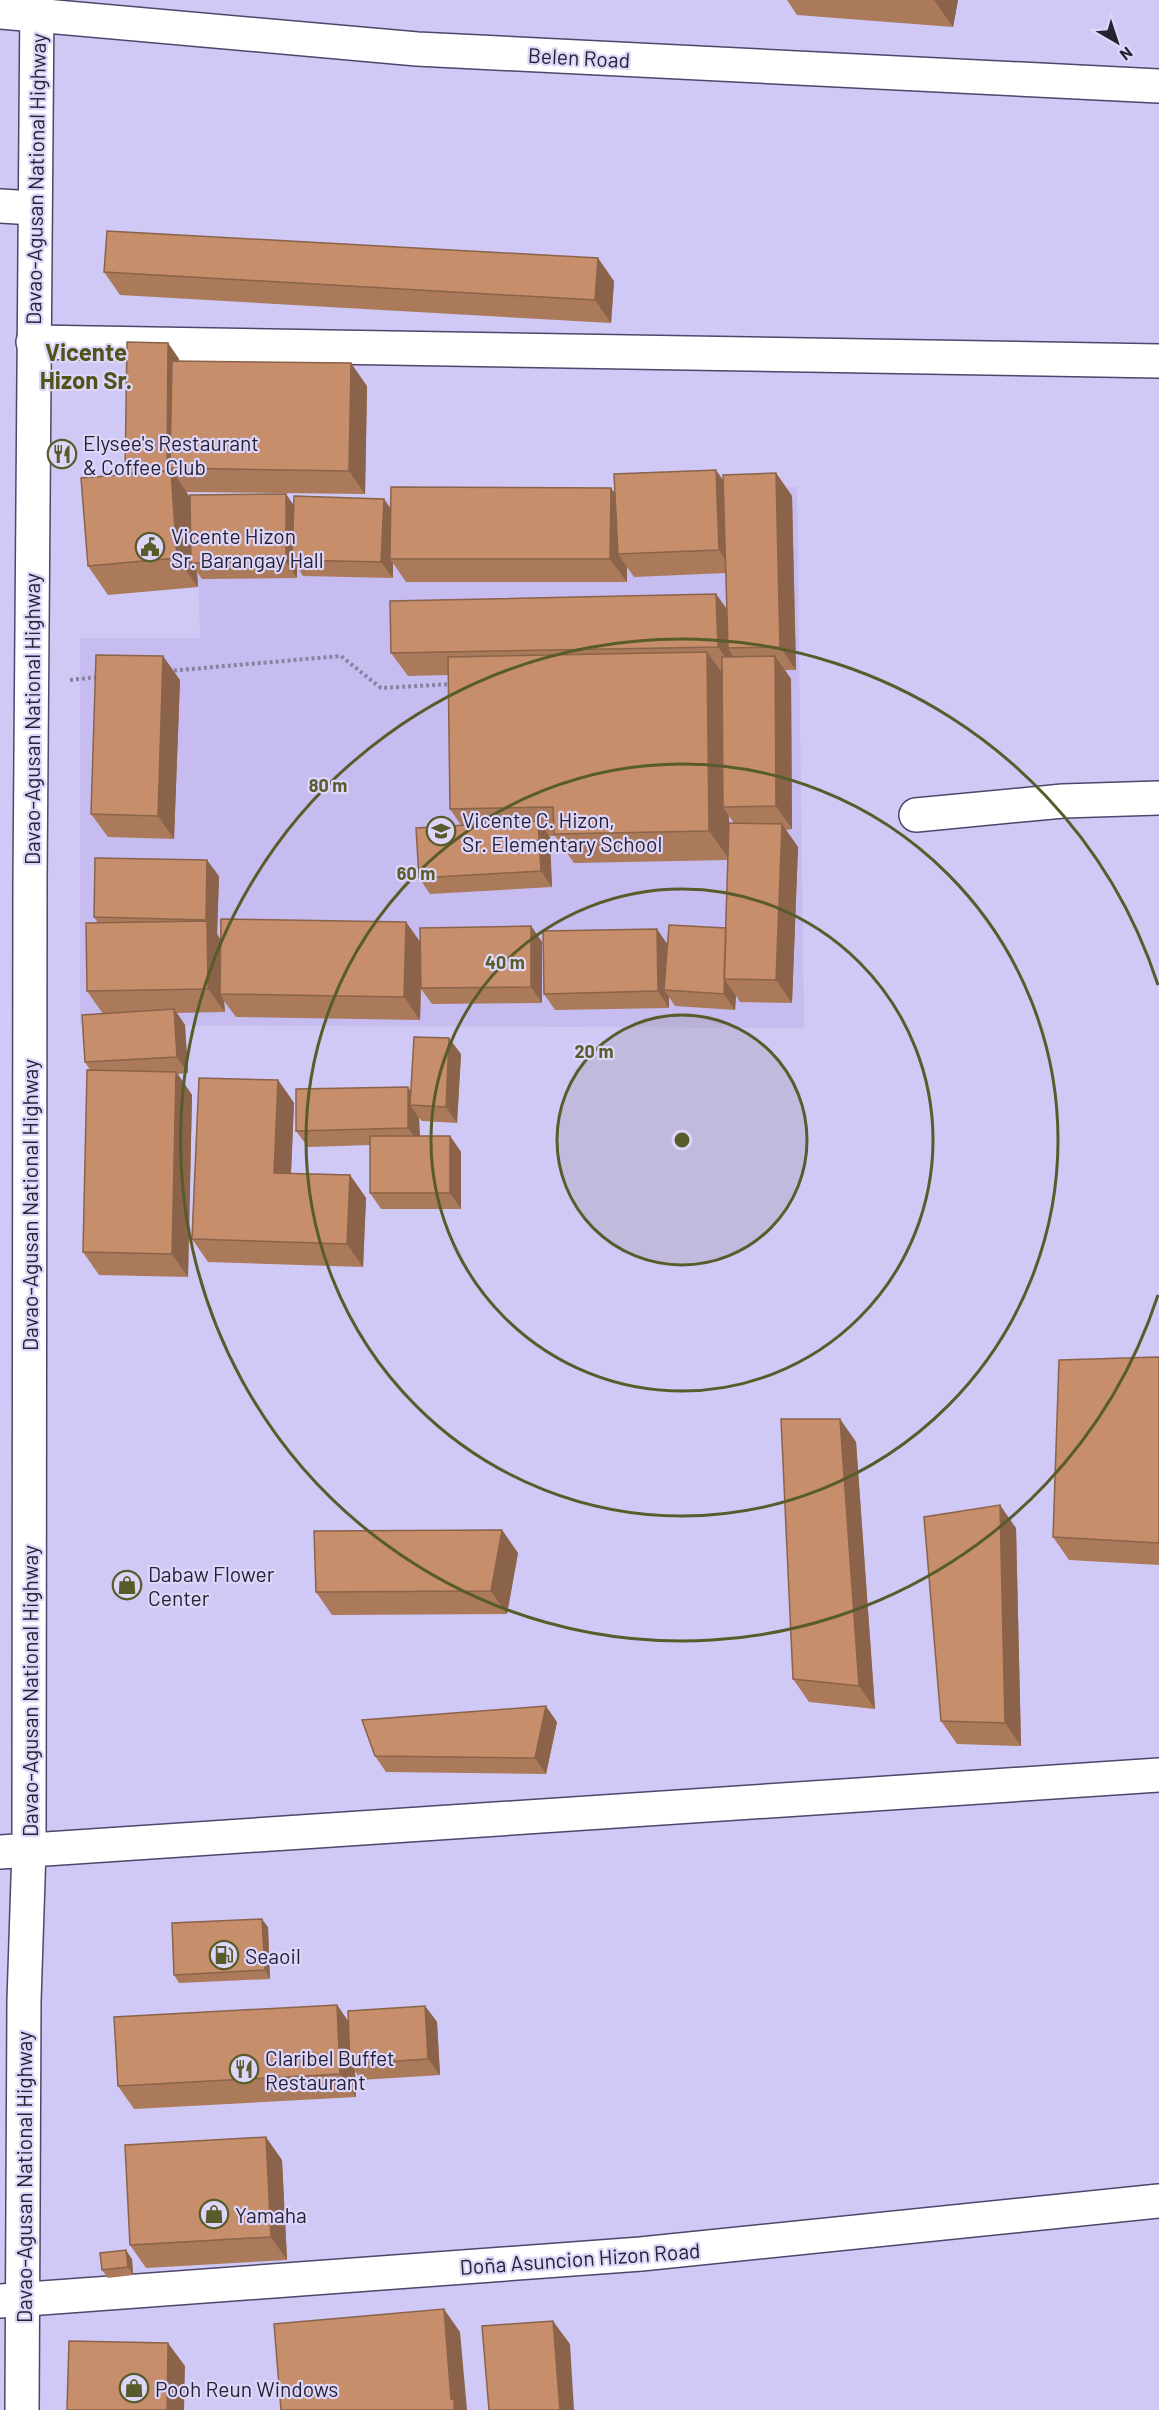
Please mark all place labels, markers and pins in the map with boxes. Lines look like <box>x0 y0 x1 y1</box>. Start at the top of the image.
place label: Elysee's Restaurant & Coffee Club <box>83 430 259 479</box>
restaurant icon: Elysee's Restaurant & Coffee Club <box>46 438 78 470</box>
place label: Vicente Hizon Sr. Barangay Hall <box>171 523 324 572</box>
public building icon: Vicente Hizon Sr. Barangay Hall <box>134 531 166 563</box>
place label: Vicente C. Hizon, Sr. Elementary School <box>462 807 662 856</box>
school or university icon: Vicente C. Hizon, Sr. Elementary School <box>425 815 457 847</box>
centre of rings <box>672 1130 692 1150</box>
place label: Dabaw Flower Center <box>148 1561 275 1610</box>
shop icon: Dabaw Flower Center <box>111 1569 143 1601</box>
fuel station icon: Seaoil <box>208 1939 240 1971</box>
place label: Seaoil <box>245 1943 301 1968</box>
place label: Claribel Buffet Restaurant <box>265 2045 395 2094</box>
restaurant icon: Claribel Buffet Restaurant <box>228 2053 260 2085</box>
shop icon: Yamaha <box>198 2198 230 2230</box>
place label: Yamaha <box>235 2202 307 2227</box>
shop icon: Pooh Reun Windows <box>118 2372 150 2404</box>
place label: Pooh Reun Windows <box>155 2376 338 2401</box>

